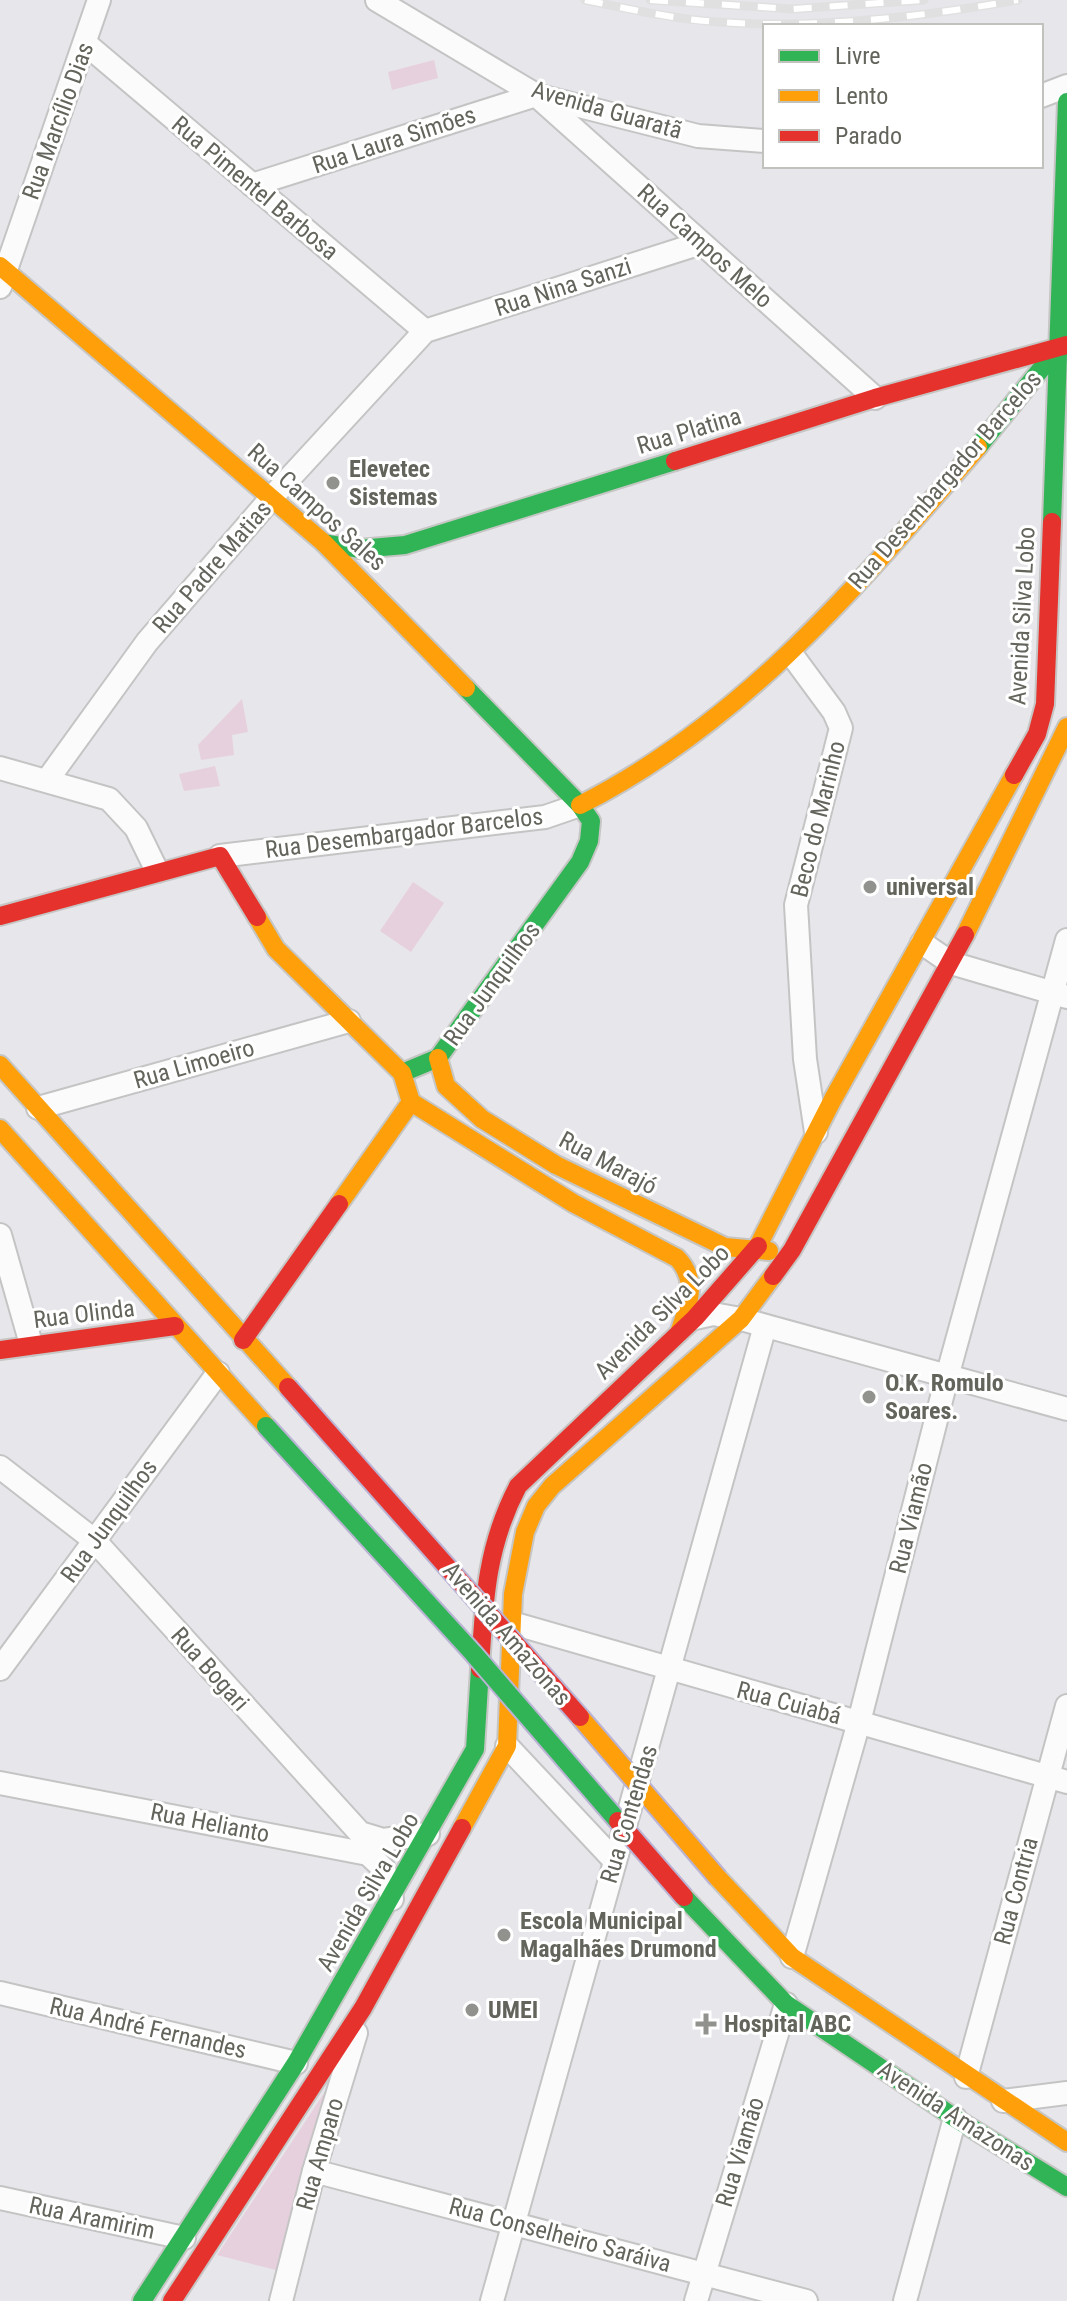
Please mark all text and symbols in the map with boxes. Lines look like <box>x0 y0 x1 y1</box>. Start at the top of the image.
legend <box>763 24 1043 168</box>
street label: Rua Marcílio Dias <box>17 39 99 203</box>
text: Livre <box>835 42 881 70</box>
street label: Avenida Guaratã <box>529 75 685 145</box>
text: Lento <box>835 82 888 110</box>
street label: Rua Laura Simões <box>309 100 479 180</box>
street label: Rua Pimentel Barbosa <box>166 110 344 266</box>
text: Parado <box>835 122 902 150</box>
street label: Rua Campos Melo <box>632 178 778 314</box>
street label: Rua Nina Sanzi <box>491 252 635 322</box>
street label: Rua Desembargador Barcelos <box>843 365 1047 595</box>
street label: Rua Platina <box>634 402 744 460</box>
street label: Rua Campos Sales <box>242 438 392 576</box>
place label: Elevetec Sistemas <box>349 455 438 511</box>
marker: Elevetec Sistemas <box>324 474 342 492</box>
street label: Rua Padre Matias <box>147 495 277 639</box>
street label: Avenida Silva Lobo <box>1003 526 1041 706</box>
street label: Beco do Marinho <box>785 738 851 900</box>
street label: Rua Desembargador Barcelos <box>264 802 544 864</box>
place label: universal <box>886 873 974 901</box>
marker: universal <box>861 878 879 896</box>
street label: Rua Junquilhos <box>438 917 546 1051</box>
street label: Rua Limoeiro <box>130 1033 258 1095</box>
street label: Rua Marajó <box>554 1126 662 1200</box>
street label: Avenida Silva Lobo <box>589 1239 735 1385</box>
street label: Rua Olinda <box>32 1294 136 1334</box>
place label: O.K. Romulo Soares. <box>885 1369 1004 1425</box>
marker: O.K. Romulo Soares. <box>860 1388 878 1406</box>
street label: Rua Junquilhos <box>55 1454 163 1588</box>
street label: Rua Viamão <box>884 1460 938 1576</box>
street label: Avenida Amazonas <box>437 1557 577 1711</box>
street label: Rua Bogari <box>165 1621 255 1717</box>
street label: Rua Cuiabá <box>734 1676 844 1730</box>
street label: Rua Contendas <box>595 1742 663 1886</box>
street label: Rua Helianto <box>148 1798 272 1848</box>
street label: Avenida Silva Lobo <box>311 1808 425 1976</box>
street label: Rua Contria <box>988 1834 1044 1948</box>
place label: Escola Municipal Magalhães Drumond <box>520 1907 717 1963</box>
marker: Escola Municipal Magalhães Drumond <box>495 1926 513 1944</box>
street label: Rua André Fernandes <box>47 1992 249 2064</box>
place label: UMEI <box>488 1996 538 2024</box>
marker: UMEI <box>463 2001 481 2019</box>
place label: Hospital ABC <box>724 2010 851 2038</box>
marker: Hospital ABC <box>695 2013 717 2035</box>
street label: Avenida Amazonas <box>873 2055 1039 2177</box>
street label: Rua Viamão <box>710 2094 770 2210</box>
street label: Rua Amparo <box>291 2095 349 2213</box>
street label: Rua Aramirim <box>26 2191 158 2245</box>
street label: Rua Conselheiro Saráiva <box>446 2192 674 2278</box>

